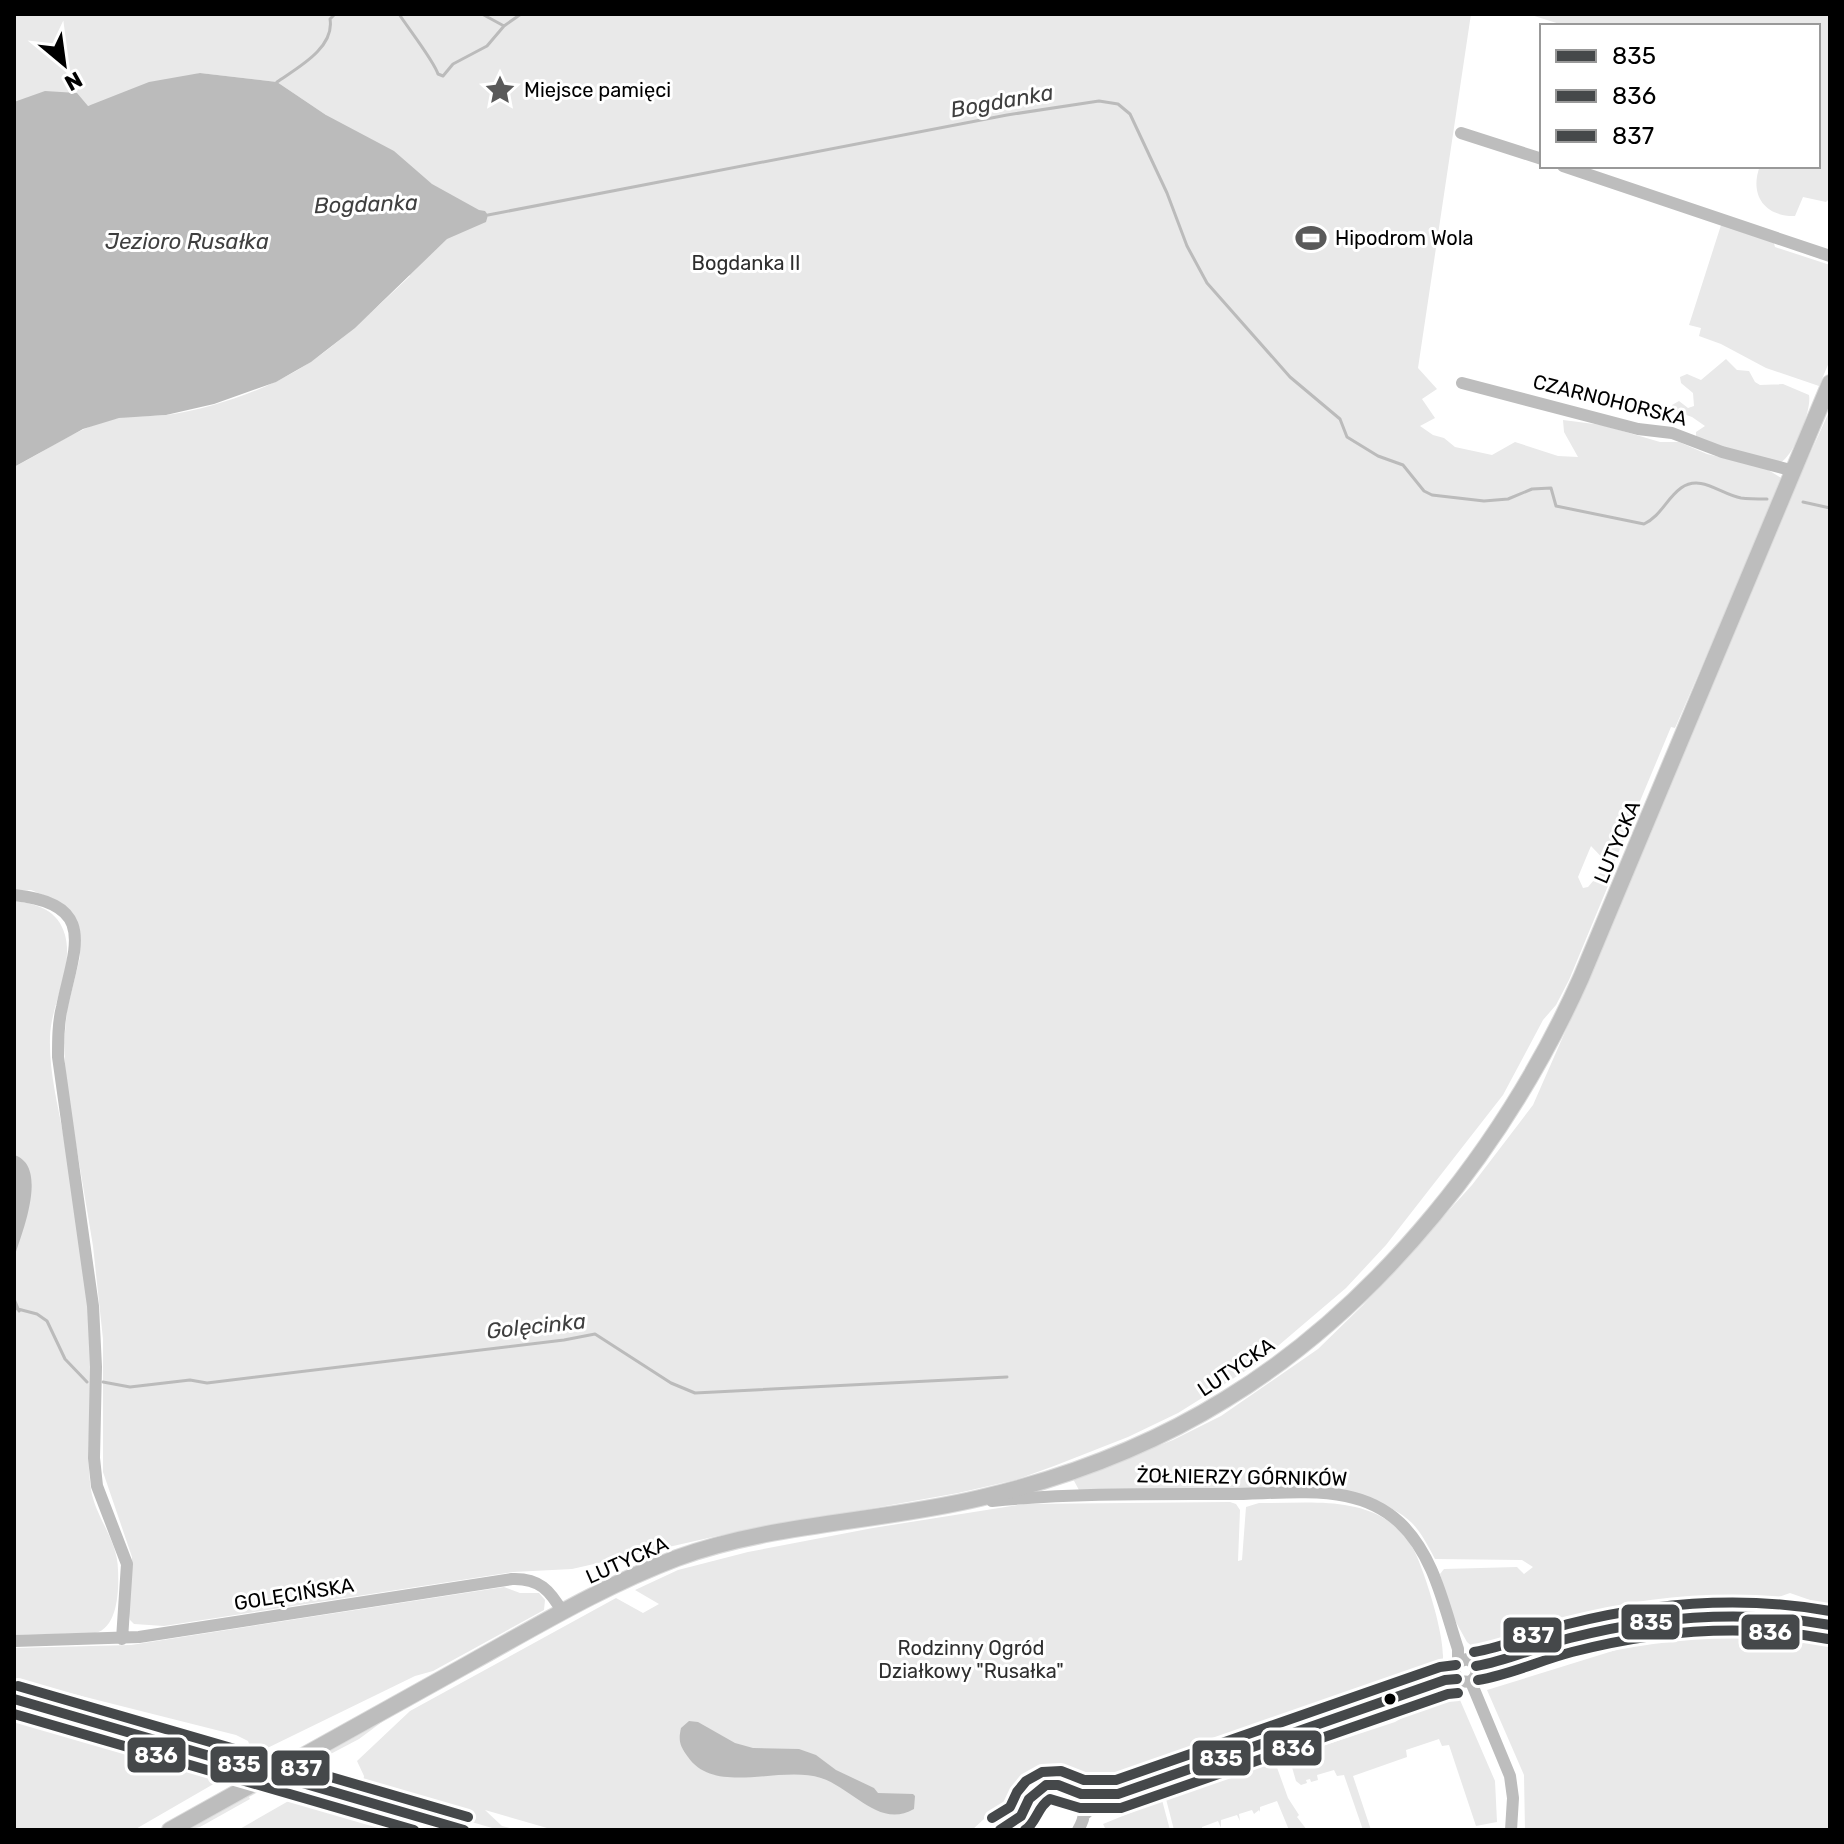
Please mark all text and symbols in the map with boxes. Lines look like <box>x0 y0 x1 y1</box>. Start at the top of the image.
north arrow <box>24 24 104 104</box>
legend <box>1540 24 1820 168</box>
text: 835 <box>1612 42 1656 70</box>
text: N <box>60 65 87 97</box>
place icon: Miejsce pamięci <box>483 73 517 107</box>
place label: Miejsce pamięci <box>524 78 671 102</box>
water label: Bogdanka <box>948 79 1056 123</box>
text: 836 <box>1612 82 1656 110</box>
text: 837 <box>1612 122 1654 150</box>
water label: Bogdanka <box>314 189 419 219</box>
sports icon: Hipodrom Wola <box>1294 221 1328 255</box>
place label: Hipodrom Wola <box>1335 226 1474 250</box>
water label: Jezioro Rusałka <box>105 228 269 255</box>
park label: Bogdanka II <box>692 251 800 275</box>
street label: CZARNOHORSKA <box>1530 369 1690 431</box>
street label: LUTYCKA <box>1589 797 1645 887</box>
water label: Golęcinka <box>485 1307 587 1345</box>
street label: LUTYCKA <box>1193 1333 1279 1401</box>
street label: ŻOŁNIERZY GÓRNIKÓW <box>1136 1463 1348 1491</box>
street label: LUTYCKA <box>582 1531 672 1589</box>
street label: GOLĘCIŃSKA <box>232 1573 356 1615</box>
line badge: 835 <box>1620 1603 1681 1641</box>
text: 835 <box>1629 1609 1673 1636</box>
line badge: 836 <box>1740 1613 1801 1651</box>
line badge: 837 <box>1502 1616 1563 1654</box>
text: 836 <box>1748 1619 1792 1646</box>
text: 837 <box>1512 1622 1554 1649</box>
park label: Rodzinny Ogród Działkowy "Rusałka" <box>878 1636 1064 1683</box>
unlabelled marker <box>1382 1691 1398 1707</box>
line badge: 836 <box>1262 1729 1323 1767</box>
text: 836 <box>1271 1735 1315 1762</box>
line badge: 836 <box>126 1736 187 1774</box>
line badge: 835 <box>1191 1739 1252 1777</box>
text: 836 <box>134 1742 178 1769</box>
line badge: 835 <box>209 1745 269 1784</box>
text: 835 <box>1199 1745 1243 1772</box>
line badge: 837 <box>270 1749 331 1787</box>
text: 835 <box>217 1751 261 1778</box>
text: 837 <box>280 1755 322 1782</box>

